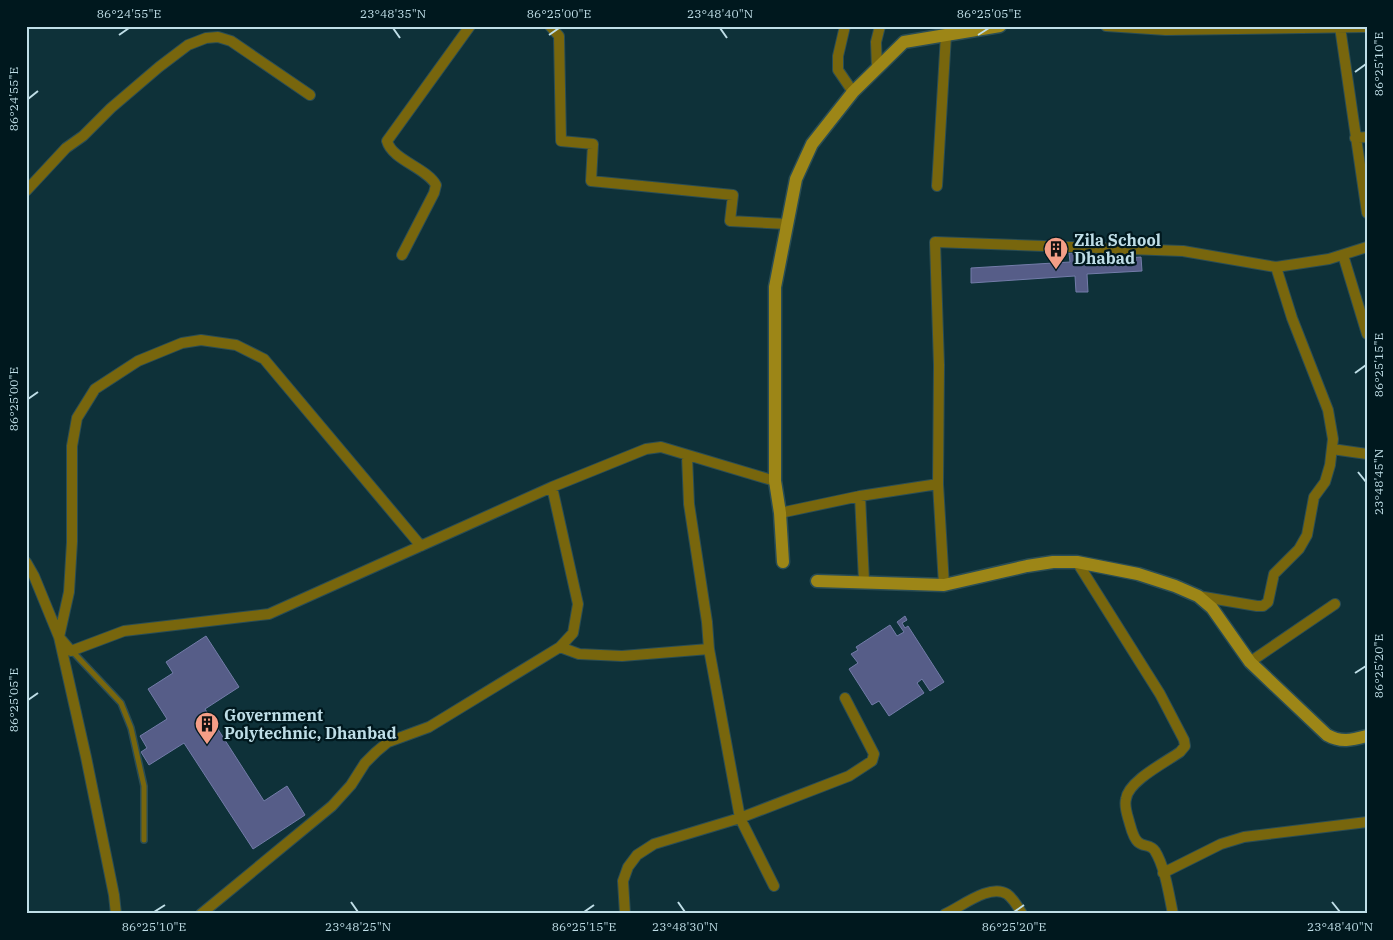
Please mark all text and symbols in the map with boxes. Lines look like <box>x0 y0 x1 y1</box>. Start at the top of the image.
text: 86°24'55"E <box>97 6 161 21</box>
text: 23°48'35"N <box>360 6 426 21</box>
text: 86°25'00"E <box>527 6 591 21</box>
text: 23°48'40"N <box>687 6 753 21</box>
text: 86°25'05"E <box>957 6 1021 21</box>
text: 86°25'10"E <box>1371 32 1386 96</box>
text: 86°24'55"E <box>6 67 21 131</box>
place label: Zila School Dhabad <box>1074 230 1161 268</box>
building icon: Zila School Dhabad <box>1043 236 1069 270</box>
text: 86°25'15"E <box>1371 333 1386 397</box>
text: 86°25'00"E <box>6 367 21 431</box>
text: 23°48'45"N <box>1371 449 1386 515</box>
text: 86°25'20"E <box>1371 634 1386 698</box>
text: 86°25'05"E <box>6 668 21 732</box>
place label: Government Polytechnic, Dhanbad <box>224 705 397 743</box>
building icon: Government Polytechnic, Dhanbad <box>194 711 220 745</box>
text: 86°25'10"E <box>122 919 186 934</box>
text: 23°48'25"N <box>325 919 391 934</box>
text: 86°25'15"E <box>552 919 616 934</box>
text: 23°48'30"N <box>652 919 718 934</box>
text: 86°25'20"E <box>982 919 1046 934</box>
text: 23°48'40"N <box>1307 919 1373 934</box>

